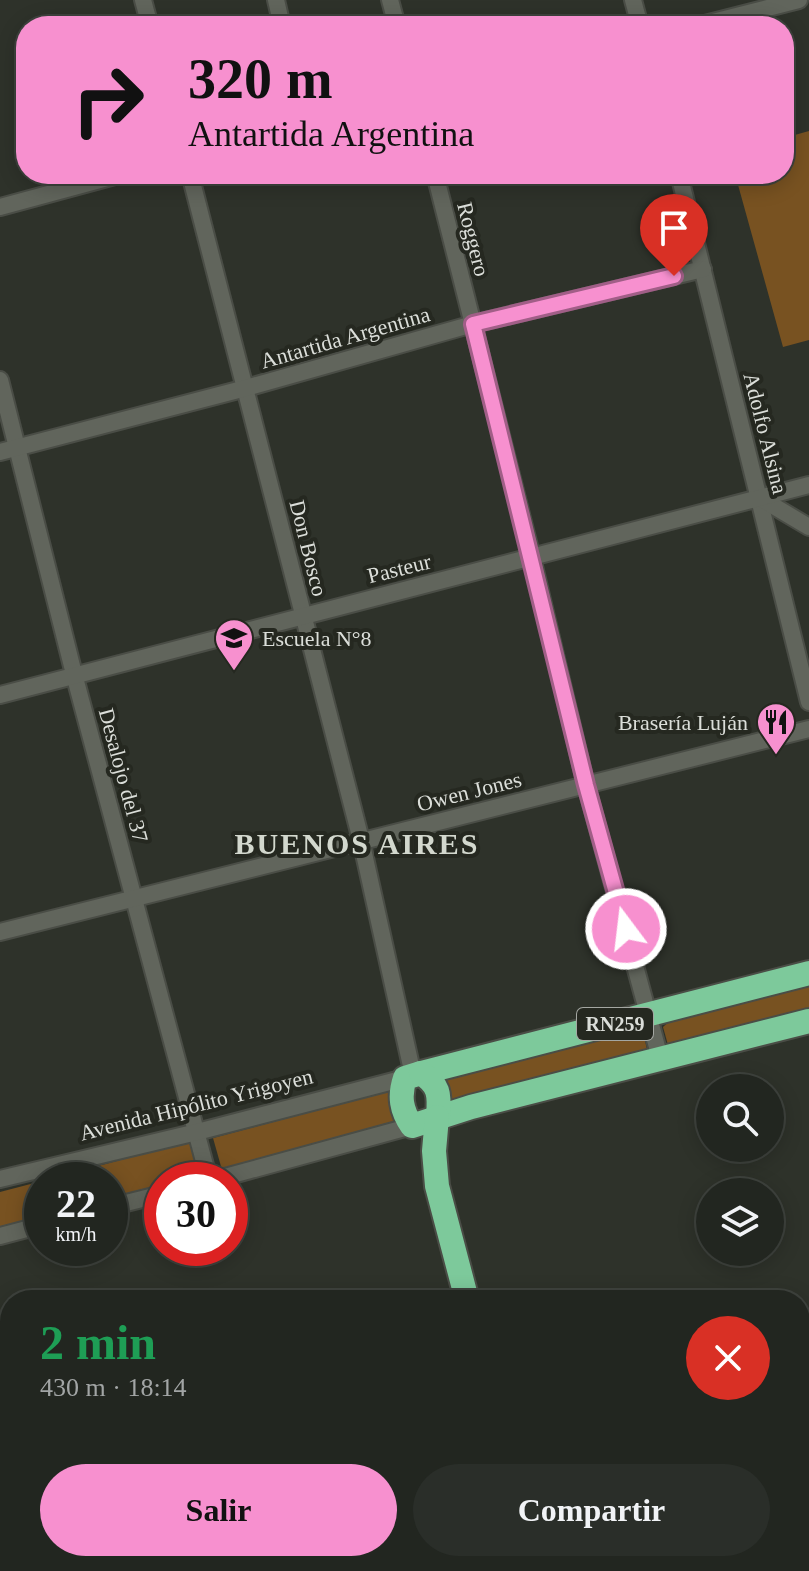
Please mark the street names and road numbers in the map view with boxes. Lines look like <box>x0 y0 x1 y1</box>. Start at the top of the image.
street label: Roggero <box>452 199 495 279</box>
street label: Antartida Argentina <box>258 301 433 374</box>
street label: Adolfo Alsina <box>738 370 793 497</box>
street label: Don Bosco <box>284 497 333 599</box>
street label: Pasteur <box>365 548 434 588</box>
street label: Desalojo del 37 <box>94 705 153 845</box>
street label: Owen Jones <box>414 766 524 817</box>
road number: RN259 <box>577 1008 653 1040</box>
street label: Avenida Hipólito Yrigoyen <box>77 1063 315 1146</box>

